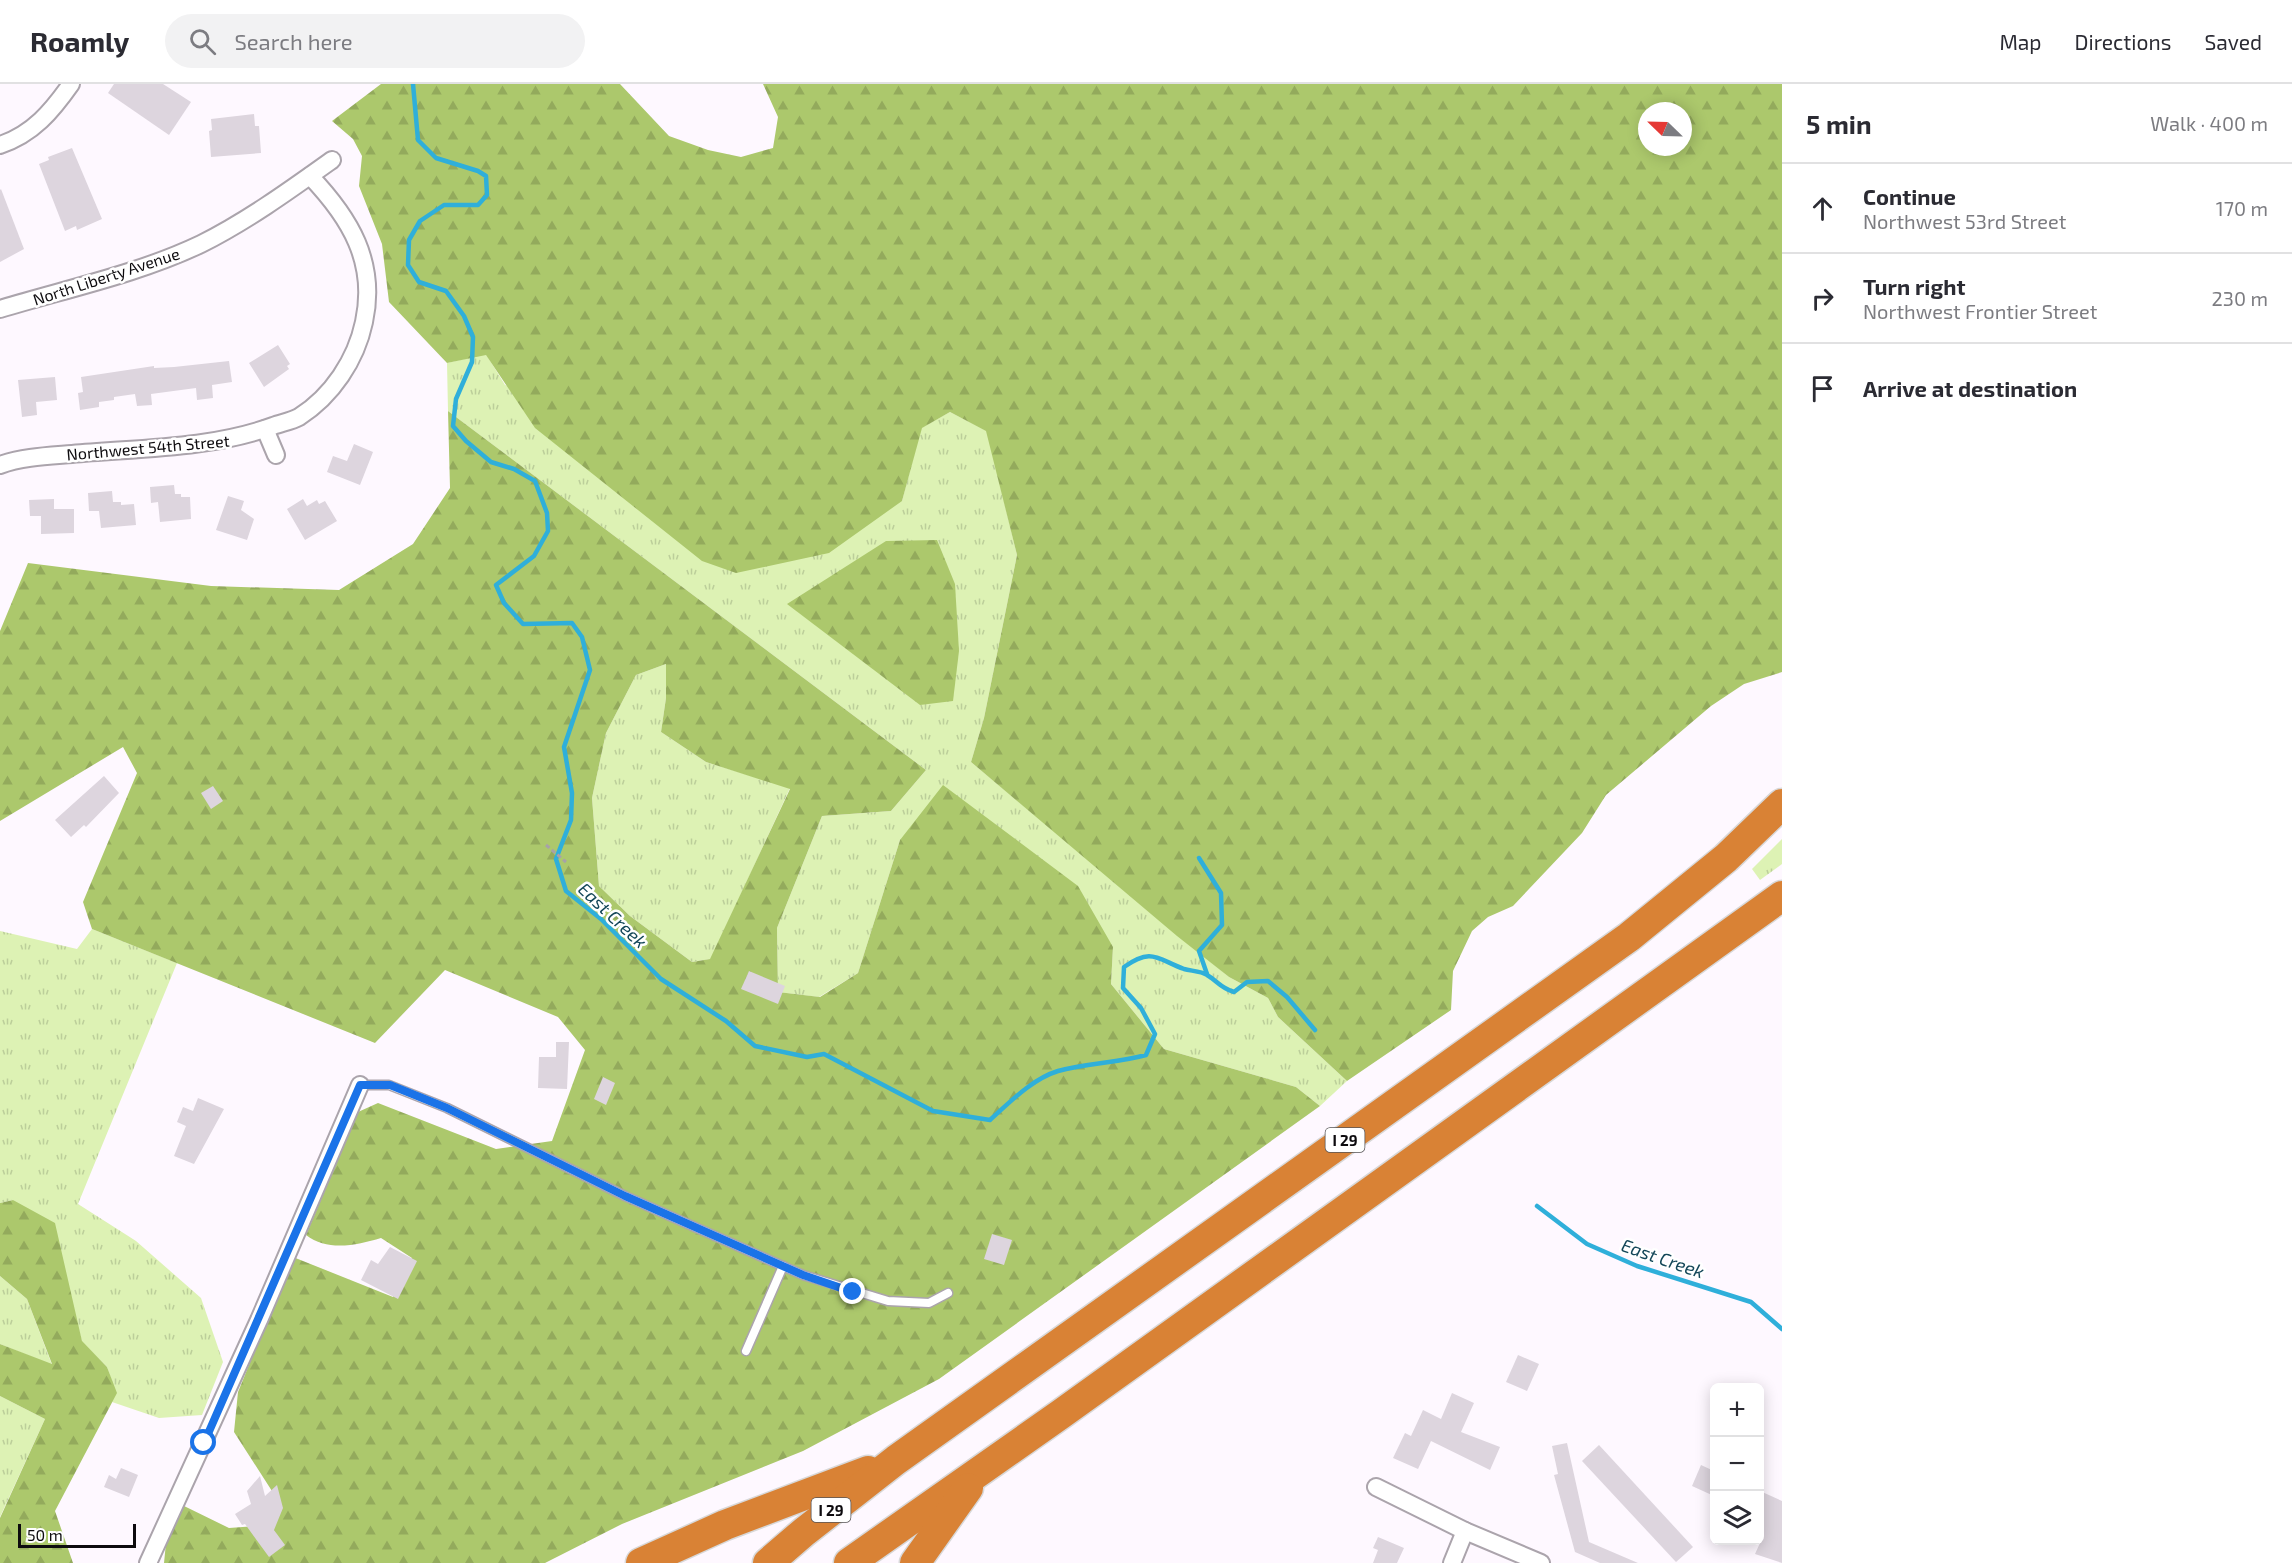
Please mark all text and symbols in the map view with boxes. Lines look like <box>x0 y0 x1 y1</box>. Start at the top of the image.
search box <box>165 14 585 68</box>
text: Roamly <box>30 24 129 58</box>
icon: search <box>186 25 219 58</box>
text: Search here <box>234 28 353 54</box>
text: Map <box>1999 29 2042 54</box>
text: Directions <box>2075 29 2171 54</box>
text: Saved <box>2204 29 2262 54</box>
north arrow <box>1638 102 1692 156</box>
text: 5 min <box>1806 108 1872 139</box>
text: Walk · 400 m <box>2150 111 2268 135</box>
text: Continue <box>1863 183 1956 209</box>
icon: ahead <box>1806 192 1839 225</box>
text: 170 m <box>2216 196 2268 220</box>
text: Northwest 53rd Street <box>1863 209 2066 233</box>
street label: North Liberty Avenue <box>30 243 182 309</box>
text: Turn right <box>1863 273 1965 299</box>
icon: right <box>1806 282 1839 315</box>
text: 230 m <box>2212 286 2268 310</box>
text: Northwest Frontier Street <box>1863 299 2097 323</box>
icon: arrive <box>1806 372 1839 405</box>
text: Arrive at destination <box>1863 375 2077 401</box>
street label: Northwest 54th Street <box>66 430 230 464</box>
water label: East Creek <box>574 878 652 952</box>
road number: I 29 <box>1326 1128 1364 1152</box>
water label: East Creek <box>1619 1234 1707 1282</box>
route end <box>839 1278 865 1304</box>
map controls <box>1710 1383 1764 1545</box>
button: + <box>1710 1383 1764 1437</box>
route start <box>190 1429 216 1455</box>
button: − <box>1710 1437 1764 1491</box>
button: layers <box>1710 1491 1764 1545</box>
road number: I 29 <box>812 1498 850 1522</box>
scale bar <box>18 1521 136 1548</box>
text: 50 m <box>27 1525 63 1544</box>

